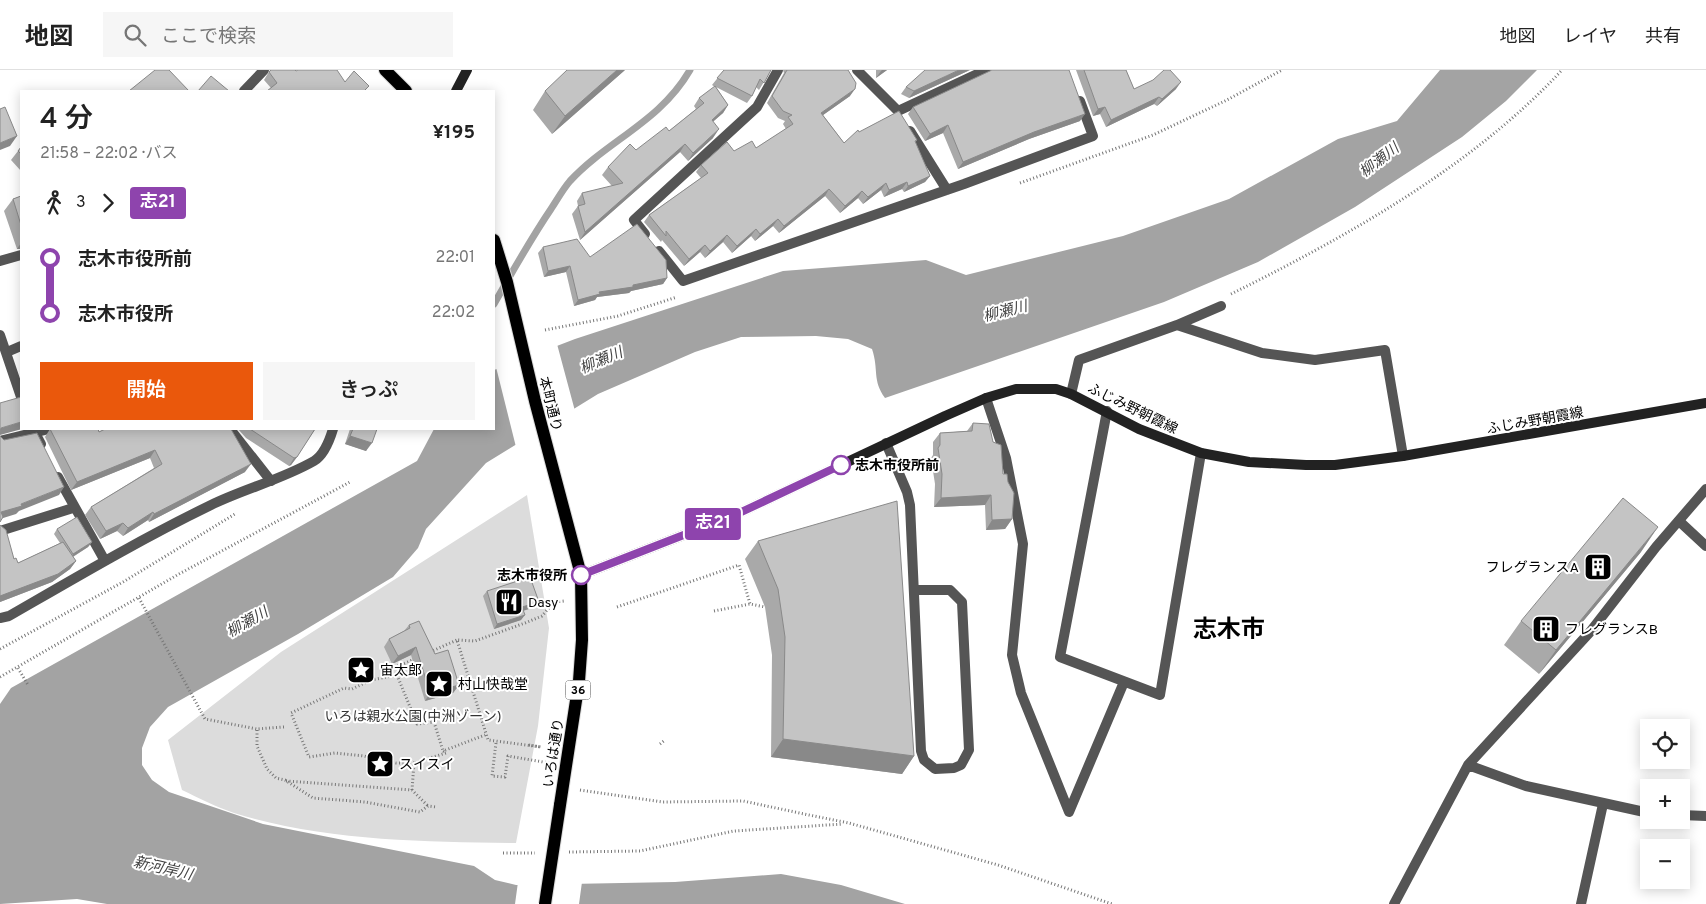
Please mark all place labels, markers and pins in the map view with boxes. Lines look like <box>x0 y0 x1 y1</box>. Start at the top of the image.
marker: 志木市役所前 <box>831 455 851 475</box>
place label: 志木市役所前 <box>855 457 939 475</box>
building icon: フレグランスA <box>1583 552 1613 582</box>
place label: フレグランスA <box>1486 560 1579 577</box>
marker: 志木市役所 <box>571 565 591 585</box>
place label: 志木市役所 <box>497 568 567 585</box>
restaurant icon: Dasy <box>494 587 524 617</box>
place label: Dasy <box>528 595 558 612</box>
building icon: フレグランスB <box>1531 614 1561 644</box>
place label: フレグランスB <box>1565 622 1658 639</box>
place icon: 宙太郎 <box>346 655 376 685</box>
place label: 宙太郎 <box>380 663 422 680</box>
place icon: 村山快哉堂 <box>424 669 454 699</box>
place label: 村山快哉堂 <box>458 676 528 694</box>
place icon: スイスイ <box>365 749 395 779</box>
place label: スイスイ <box>399 757 455 774</box>

